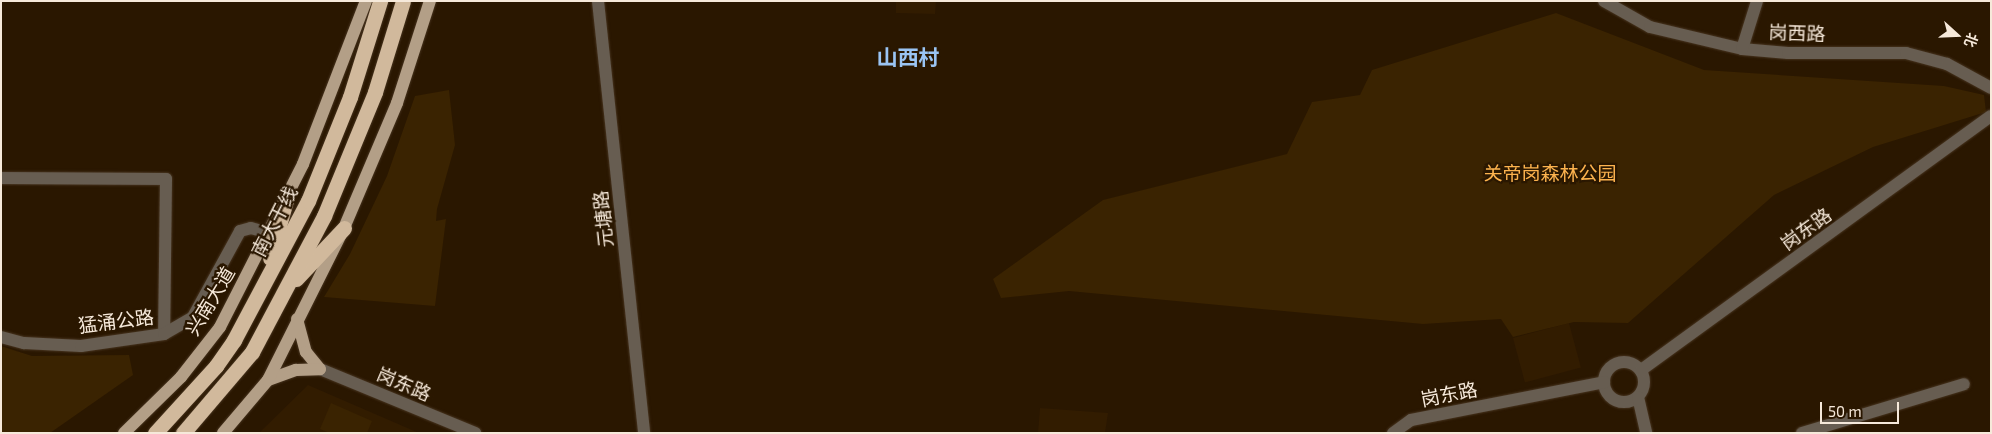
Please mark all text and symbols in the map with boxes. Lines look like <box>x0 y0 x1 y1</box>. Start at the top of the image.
north arrow <box>1932 10 1982 60</box>
street label: 岗西路 <box>1768 21 1826 45</box>
text: 北 <box>1961 31 1982 50</box>
district label: 山西村 <box>877 44 939 70</box>
park label: 关帝岗森林公园 <box>1484 162 1616 184</box>
street label: 南大干线 <box>247 182 301 260</box>
street label: 元塘路 <box>589 189 617 249</box>
street label: 岗东路 <box>1776 203 1836 255</box>
street label: 兴南大道 <box>181 263 239 339</box>
street label: 猛涌公路 <box>77 305 155 337</box>
street label: 岗东路 <box>373 362 435 406</box>
street label: 岗东路 <box>1419 377 1479 411</box>
scale bar <box>1822 392 1901 424</box>
text: 50 m <box>1828 402 1862 420</box>

